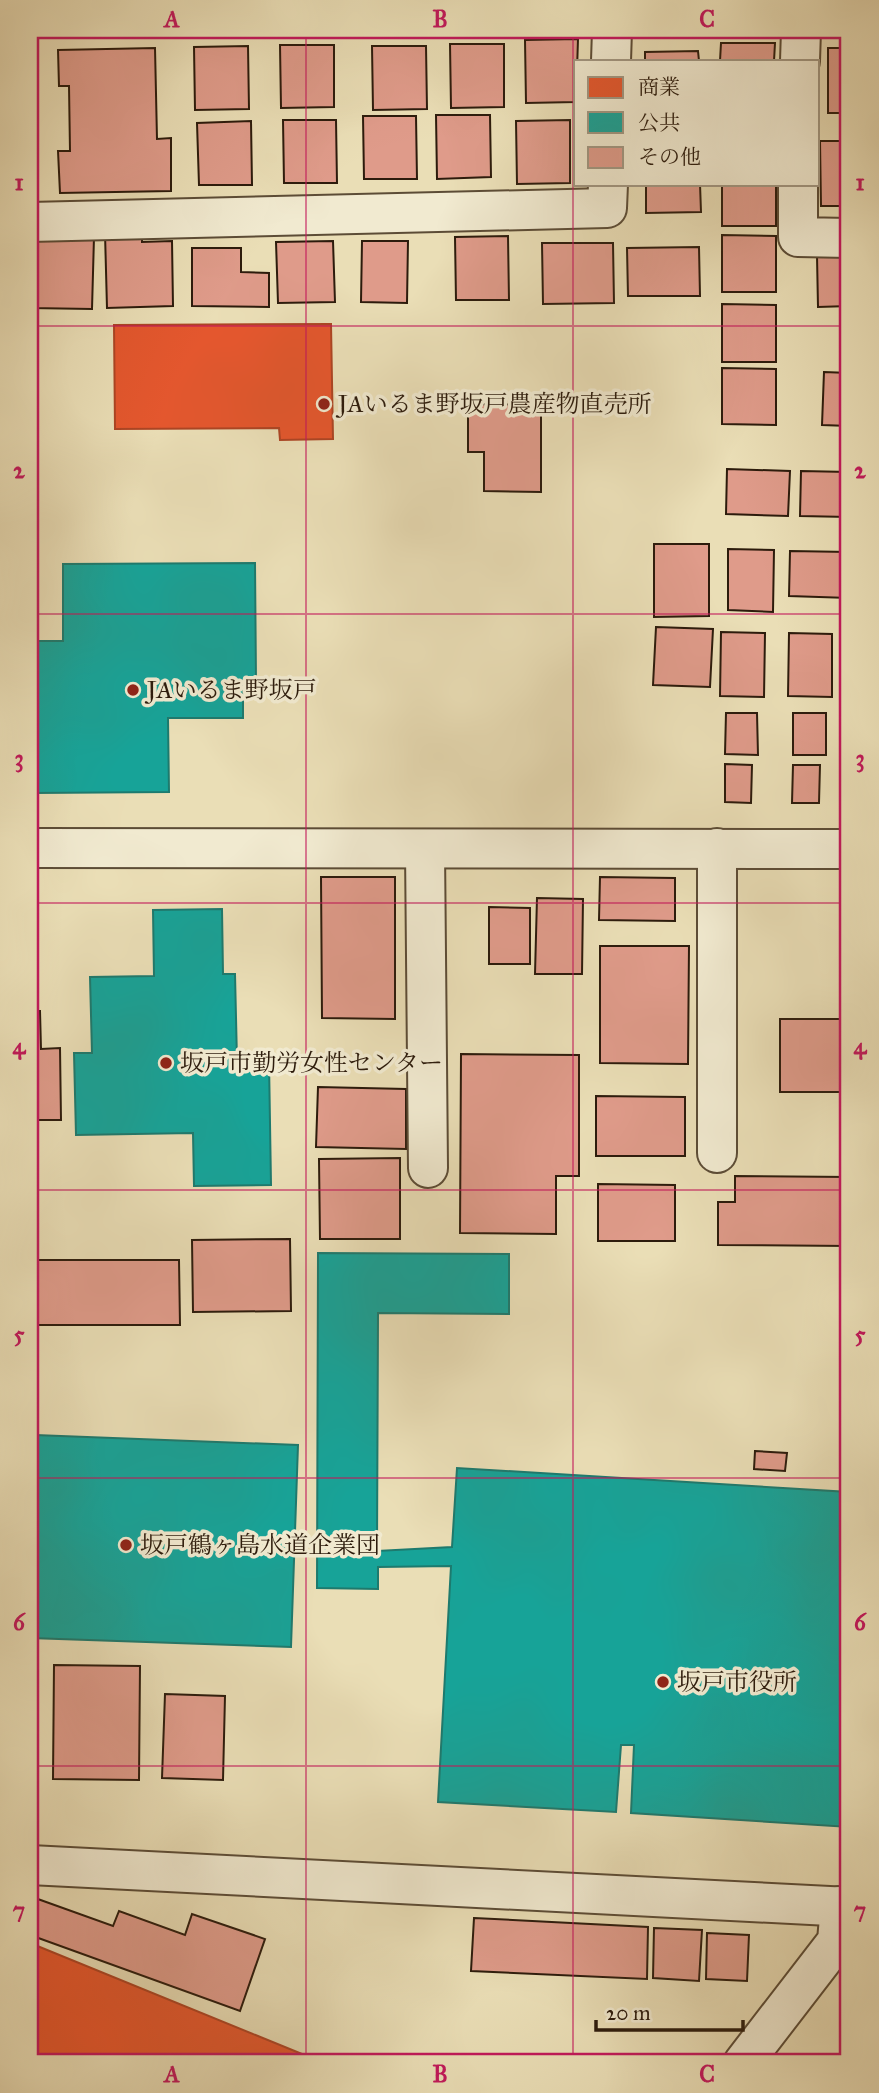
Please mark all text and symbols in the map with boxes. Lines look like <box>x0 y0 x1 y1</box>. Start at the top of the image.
text: A <box>162 5 180 33</box>
text: B <box>432 5 448 33</box>
text: C <box>699 5 715 33</box>
legend <box>574 60 820 186</box>
text: 商業 <box>638 74 680 100</box>
text: 公共 <box>638 110 680 136</box>
text: その他 <box>638 144 701 170</box>
text: 1 <box>14 168 24 196</box>
text: 1 <box>855 168 865 196</box>
place label: JAいるま野坂戸農産物直売所 <box>335 389 652 419</box>
marker: JAいるま野坂戸農産物直売所 <box>316 396 332 412</box>
text: 2 <box>13 456 25 484</box>
text: 2 <box>854 456 866 484</box>
place label: JAいるま野坂戸 <box>144 675 317 705</box>
marker: JAいるま野坂戸 <box>125 682 141 698</box>
text: 3 <box>14 744 24 773</box>
text: 3 <box>855 744 865 773</box>
text: 4 <box>13 1032 27 1060</box>
text: 4 <box>854 1032 868 1060</box>
place label: 坂戸市勤労女性センター <box>180 1048 443 1078</box>
marker: 坂戸市勤労女性センター <box>158 1055 174 1071</box>
text: 5 <box>14 1320 25 1348</box>
text: 5 <box>855 1320 866 1348</box>
place label: 坂戸鶴ヶ島水道企業団 <box>140 1530 380 1560</box>
marker: 坂戸鶴ヶ島水道企業団 <box>118 1537 134 1553</box>
text: 6 <box>13 1608 26 1636</box>
text: 6 <box>854 1608 867 1636</box>
place label: 坂戸市役所 <box>677 1667 797 1697</box>
marker: 坂戸市役所 <box>655 1674 671 1690</box>
text: 7 <box>13 1896 25 1924</box>
text: 7 <box>854 1896 866 1924</box>
scale bar <box>596 1988 742 2032</box>
text: 20 m <box>606 2000 651 2026</box>
text: A <box>162 2060 180 2088</box>
text: B <box>432 2060 448 2088</box>
text: C <box>699 2060 715 2088</box>

